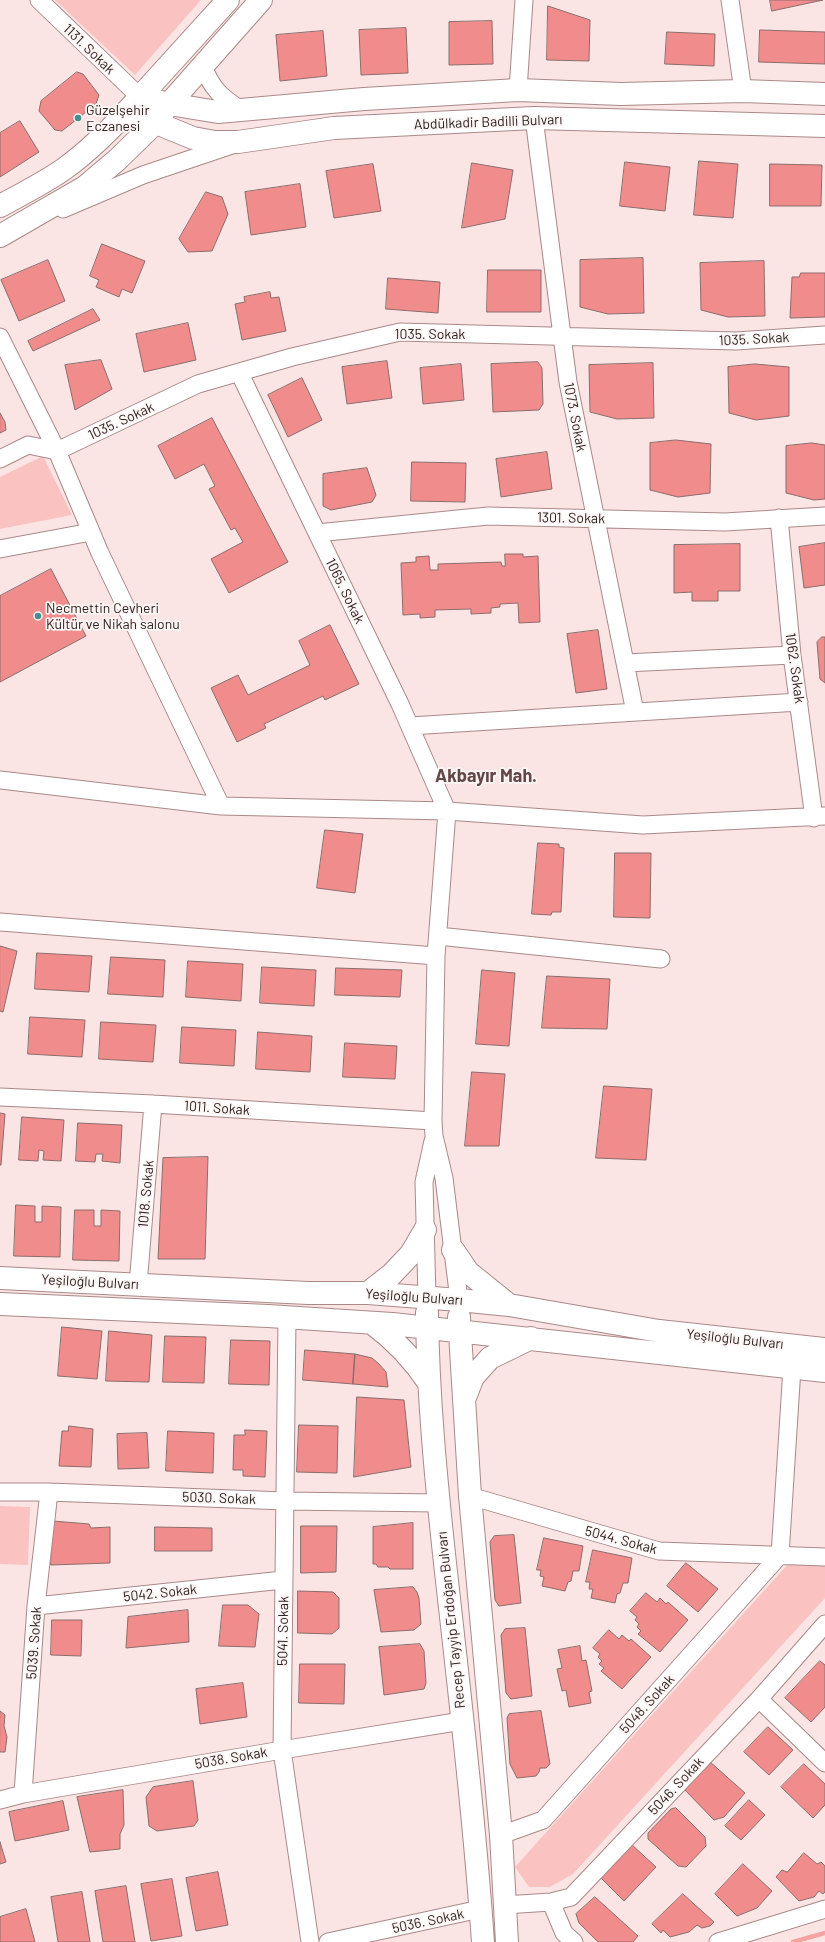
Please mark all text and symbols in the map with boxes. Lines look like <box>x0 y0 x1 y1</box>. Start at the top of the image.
street label: 1131. Sokak <box>60 20 118 78</box>
place label: Güzelşehir Eczanesi <box>86 102 149 134</box>
street label: Abdülkadir Badilli Bulvarı <box>413 111 563 133</box>
marker: Güzelşehir Eczanesi <box>73 113 83 123</box>
street label: 1035. Sokak <box>395 326 465 342</box>
street label: 1035. Sokak <box>718 329 790 349</box>
street label: 1073. Sokak <box>560 381 590 453</box>
street label: 1035. Sokak <box>85 398 157 444</box>
street label: 1301. Sokak <box>537 509 605 527</box>
street label: 1065. Sokak <box>322 556 368 626</box>
place label: Necmettin Cevheri Kültür ve Nikah salonu <box>46 600 180 632</box>
marker: Necmettin Cevheri Kültür ve Nikah salonu <box>33 611 43 621</box>
street label: 1062. Sokak <box>782 632 808 704</box>
district label: Akbayır Mah. <box>435 765 537 787</box>
street label: 1011. Sokak <box>184 1097 250 1119</box>
street label: 1018. Sokak <box>135 1159 157 1229</box>
street label: Yeşiloğlu Bulvarı <box>41 1271 139 1293</box>
street label: Yeşiloğlu Bulvarı <box>365 1285 463 1309</box>
street label: Yeşiloğlu Bulvarı <box>686 1326 784 1352</box>
street label: 5030. Sokak <box>182 1488 256 1508</box>
street label: 5044. Sokak <box>583 1522 659 1558</box>
street label: Recep Tayyip Erdoğan Bulvarı <box>433 1531 469 1709</box>
street label: 5042. Sokak <box>122 1581 198 1605</box>
street label: 5041. Sokak <box>274 1596 292 1666</box>
street label: 5039. Sokak <box>23 1606 45 1680</box>
street label: 5048. Sokak <box>616 1671 678 1737</box>
street label: 5038. Sokak <box>194 1743 268 1773</box>
street label: 5046. Sokak <box>645 1753 707 1819</box>
street label: 5036. Sokak <box>391 1905 465 1937</box>

